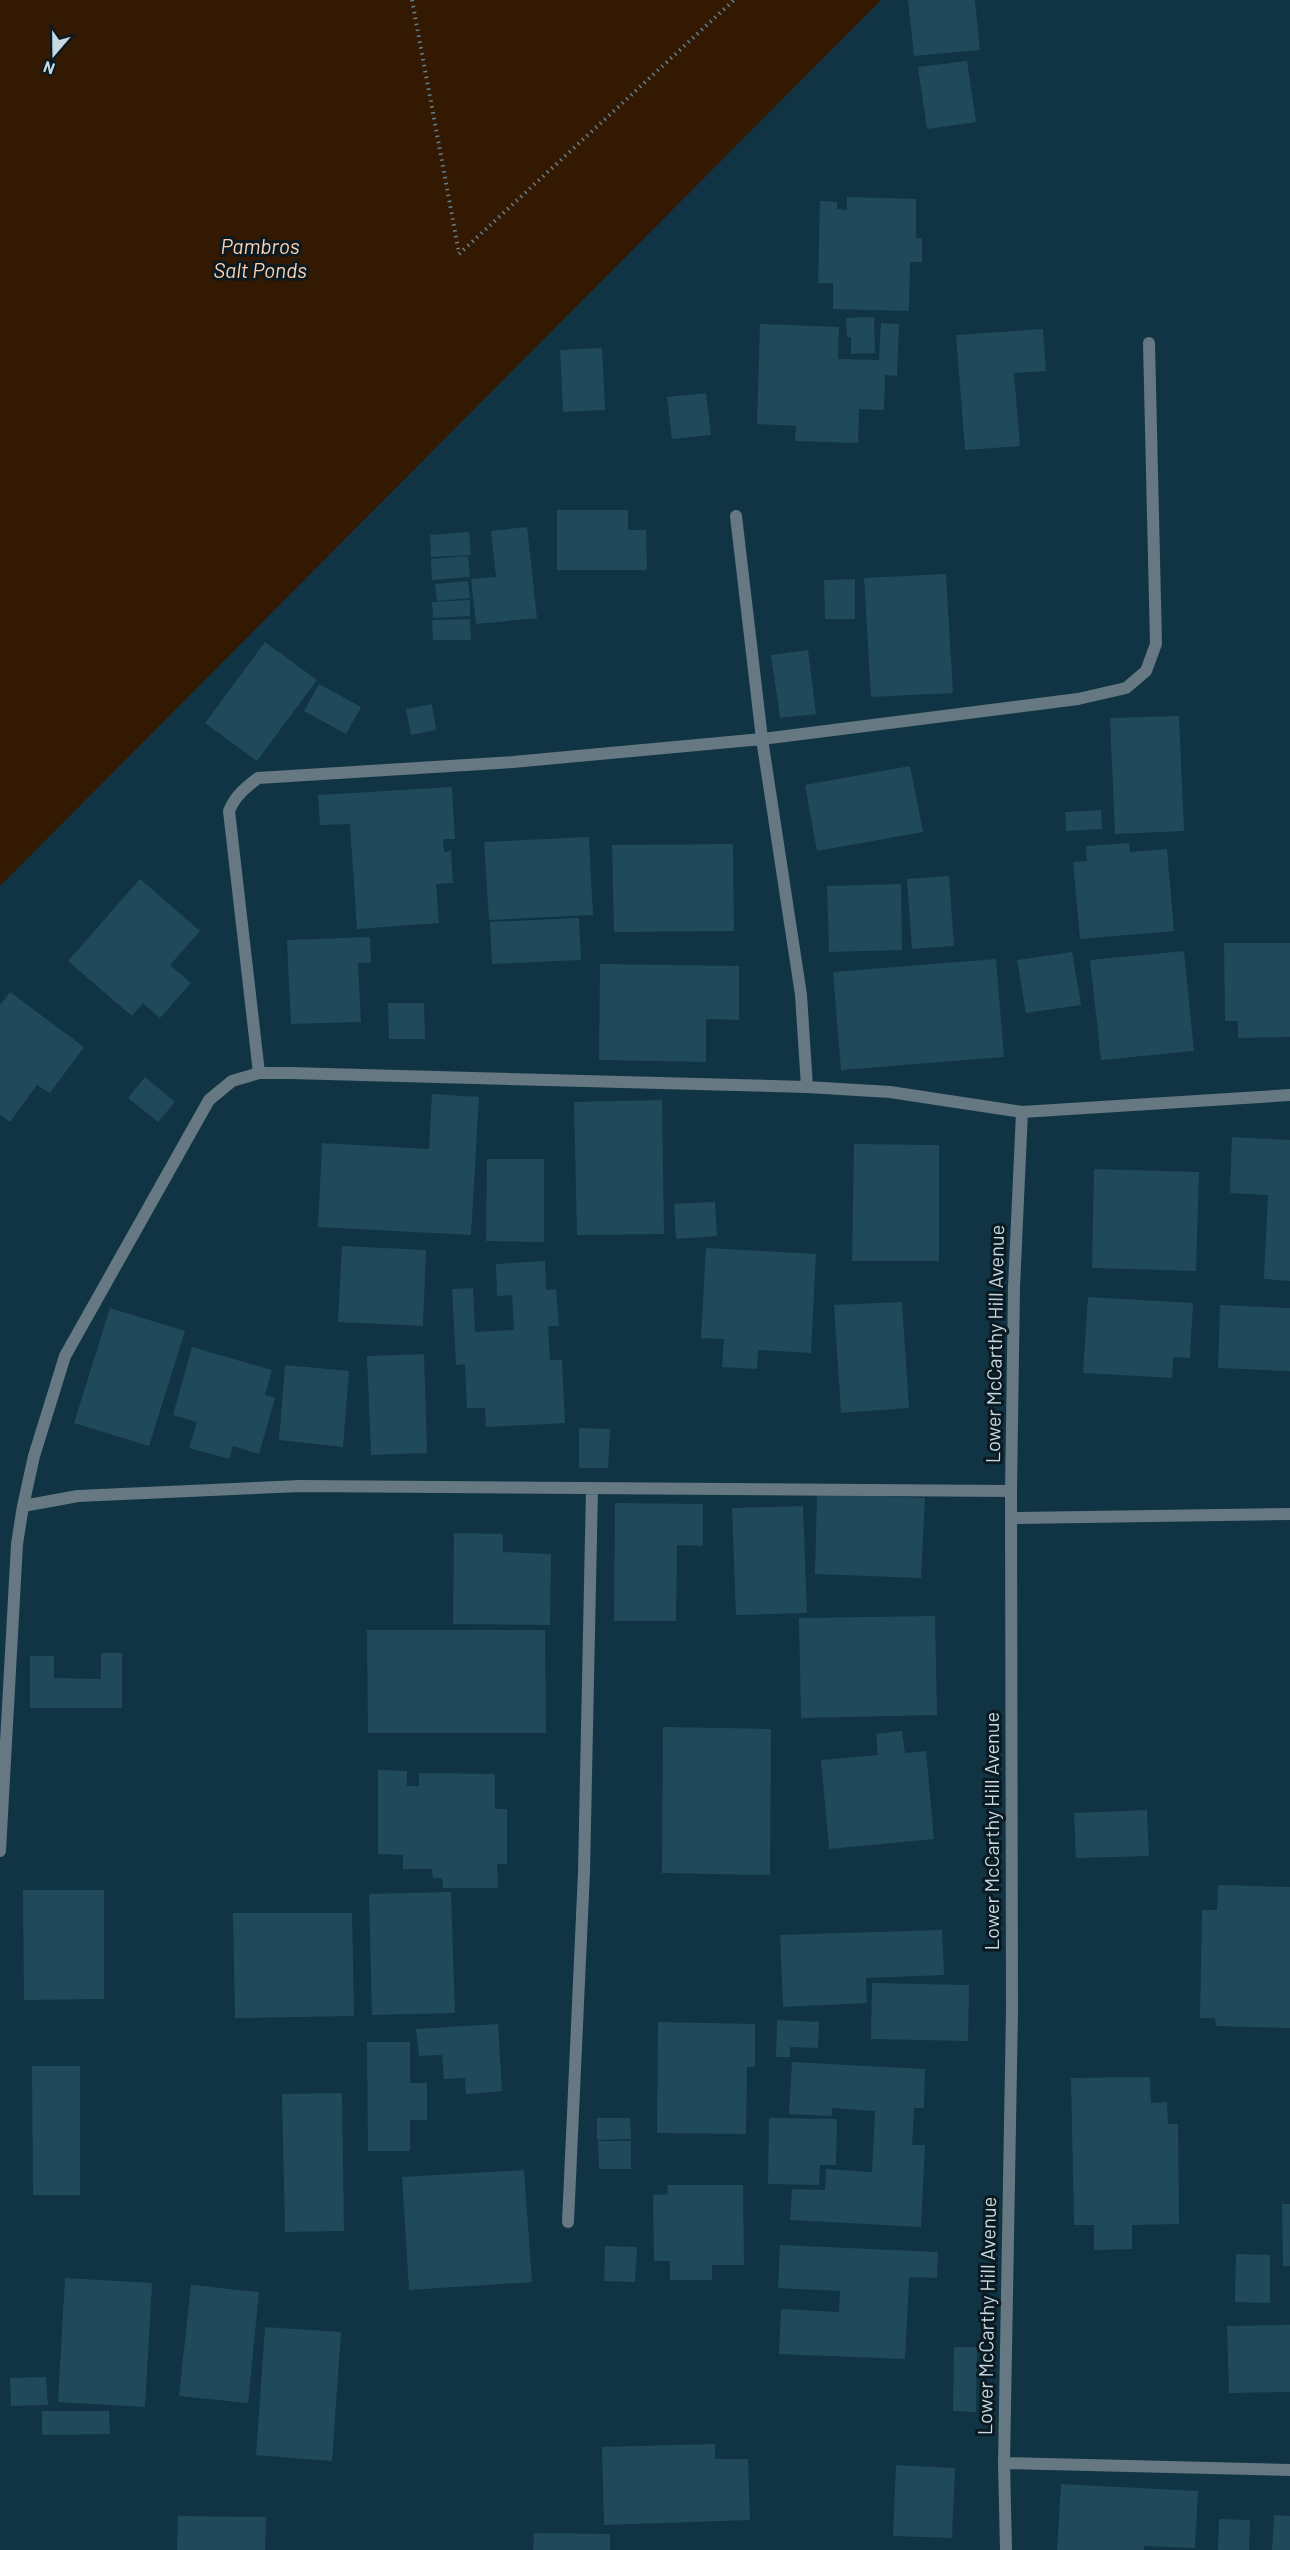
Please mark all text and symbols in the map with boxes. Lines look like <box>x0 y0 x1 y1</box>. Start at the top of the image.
north arrow <box>24 24 84 84</box>
text: N <box>40 58 57 79</box>
water label: Pambros Salt Ponds <box>213 233 307 282</box>
street label: Lower McCarthy Hill Avenue <box>980 1225 1008 1463</box>
street label: Lower McCarthy Hill Avenue <box>979 1712 1003 1950</box>
street label: Lower McCarthy Hill Avenue <box>972 2197 1000 2435</box>

